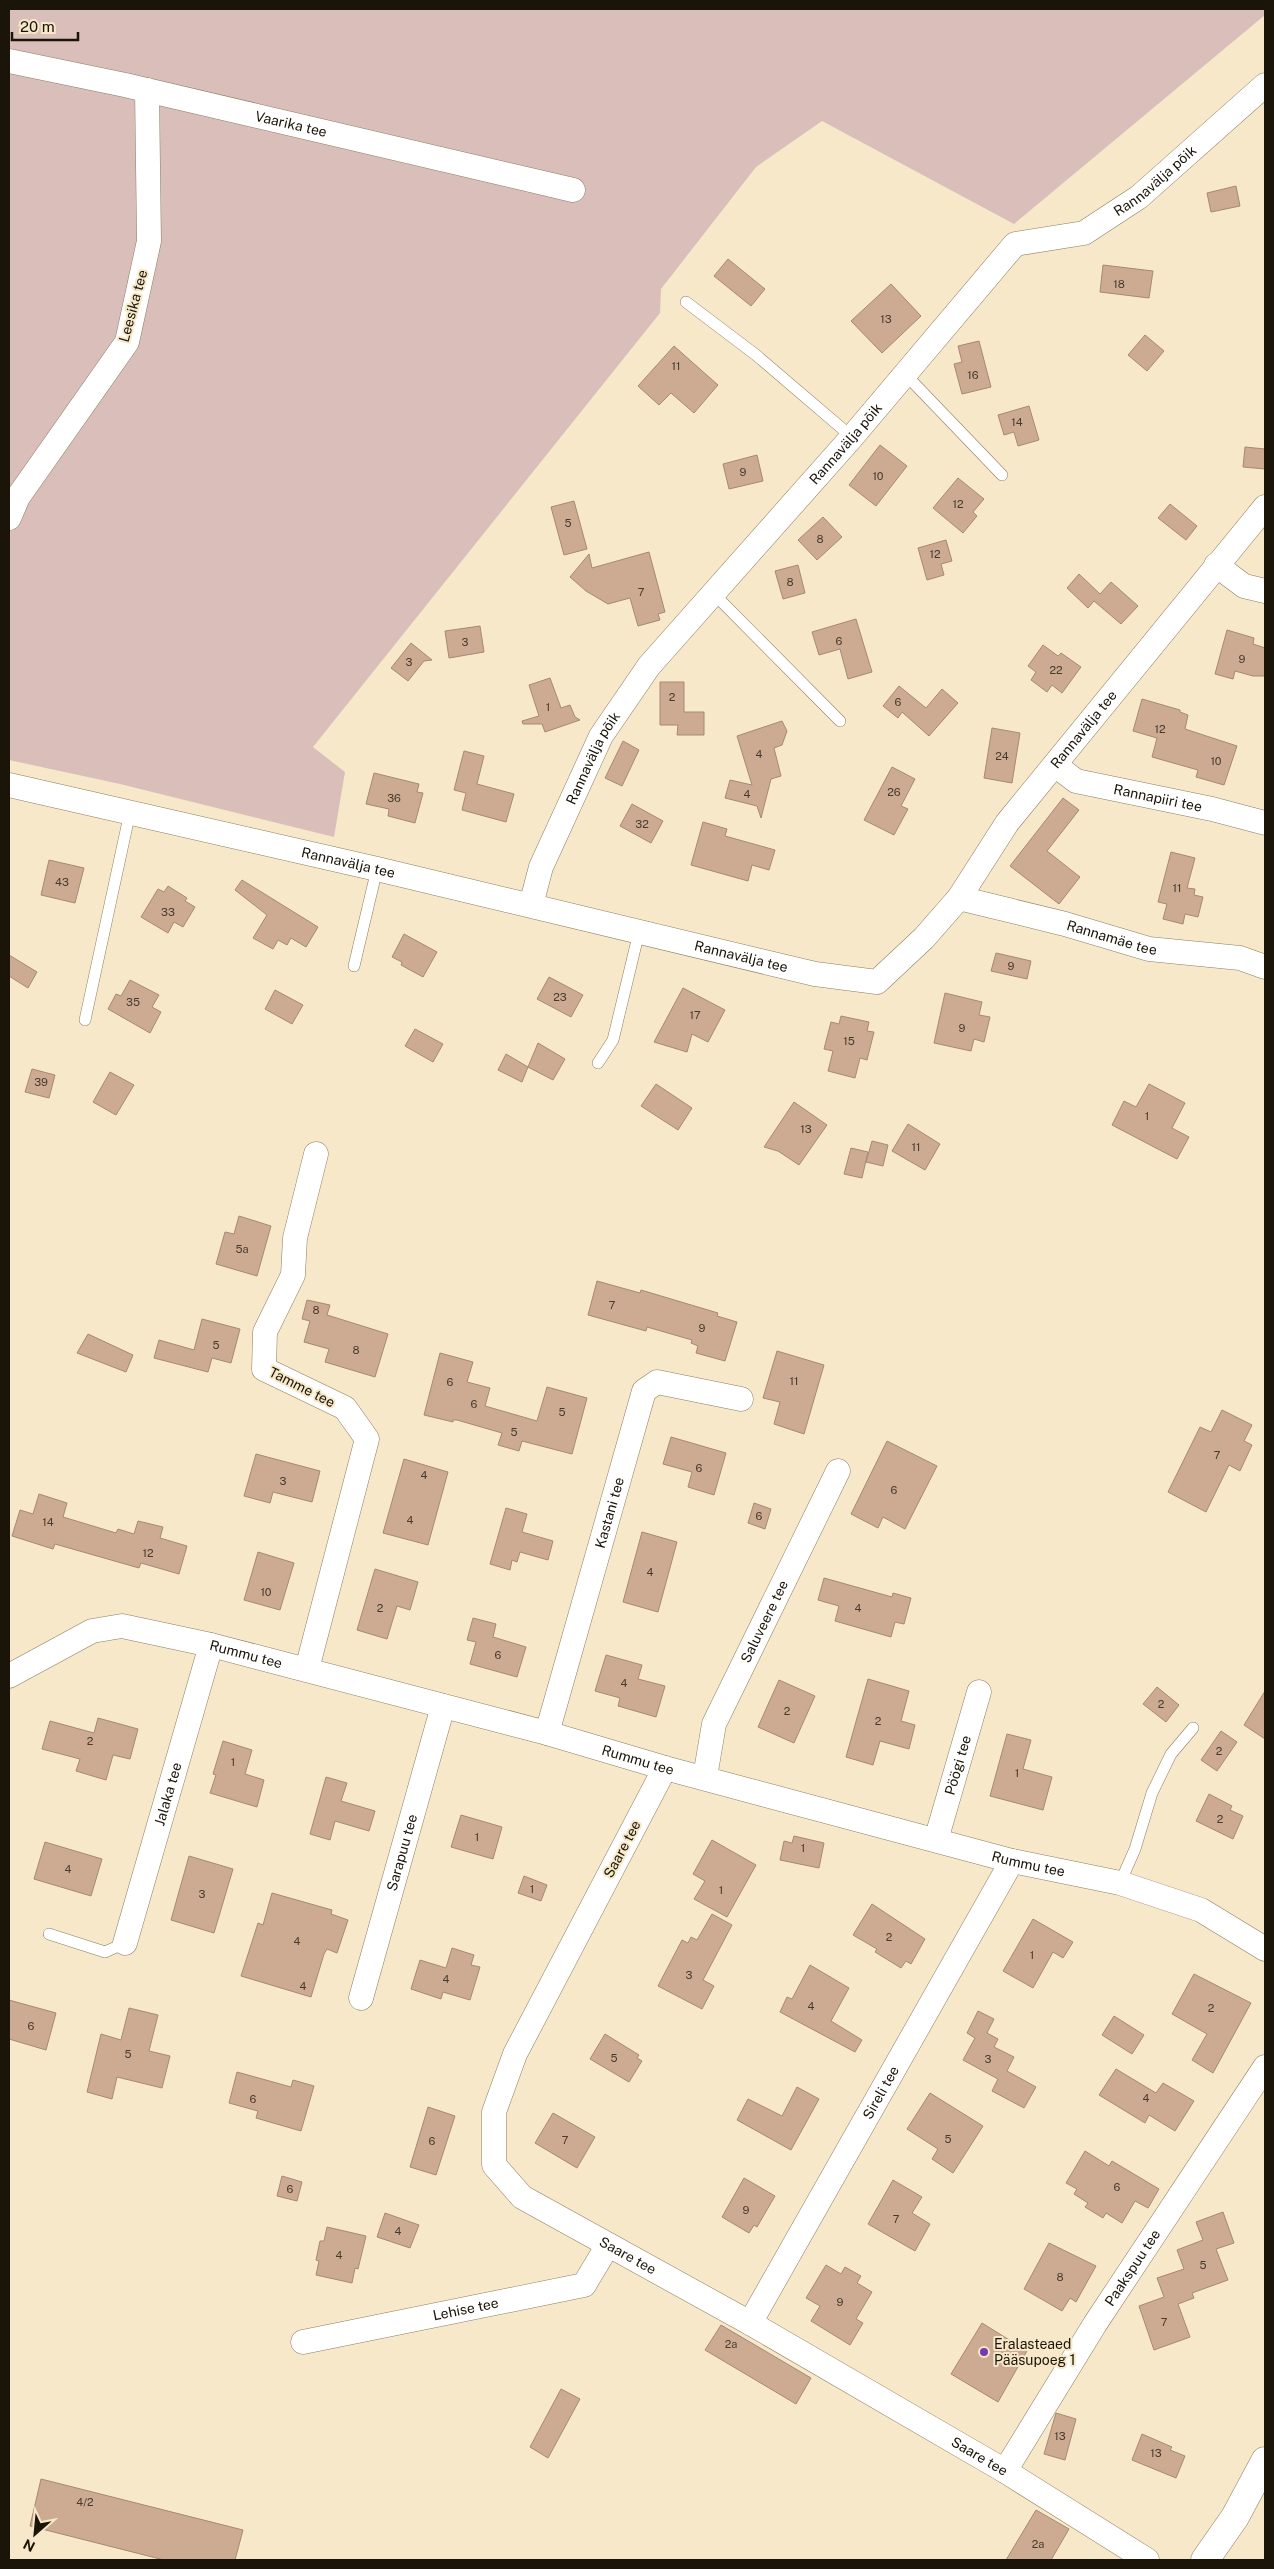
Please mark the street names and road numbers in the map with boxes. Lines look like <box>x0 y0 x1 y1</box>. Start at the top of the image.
street label: Vaarika tee <box>254 108 329 140</box>
street label: Rannavälja põik <box>1111 142 1199 219</box>
street label: Leesika tee <box>116 268 150 344</box>
street label: Rannavälja põik <box>806 400 885 487</box>
street label: Rannavälja tee <box>1047 687 1120 771</box>
street label: Rannavälja põik <box>563 709 623 807</box>
street label: Rannapiiri tee <box>1112 781 1204 815</box>
street label: Rannavälja tee <box>300 844 397 881</box>
street label: Rannamäe tee <box>1065 917 1158 958</box>
street label: Rannavälja tee <box>693 937 790 975</box>
street label: Tamme tee <box>266 1364 338 1410</box>
street label: Kastani tee <box>592 1475 627 1550</box>
street label: Saluveere tee <box>737 1578 791 1665</box>
street label: Rummu tee <box>208 1637 284 1671</box>
street label: Pöögi tee <box>942 1733 974 1797</box>
street label: Rummu tee <box>600 1742 676 1778</box>
street label: Jalaka tee <box>151 1761 185 1828</box>
street label: Sarapuu tee <box>383 1812 420 1893</box>
street label: Saare tee <box>600 1818 644 1880</box>
street label: Rummu tee <box>990 1848 1066 1880</box>
street label: Sireli tee <box>859 2063 902 2122</box>
street label: Paakspuu tee <box>1101 2226 1163 2309</box>
street label: Saare tee <box>597 2233 659 2278</box>
street label: Lehise tee <box>431 2295 500 2323</box>
street label: Saare tee <box>948 2434 1011 2479</box>

